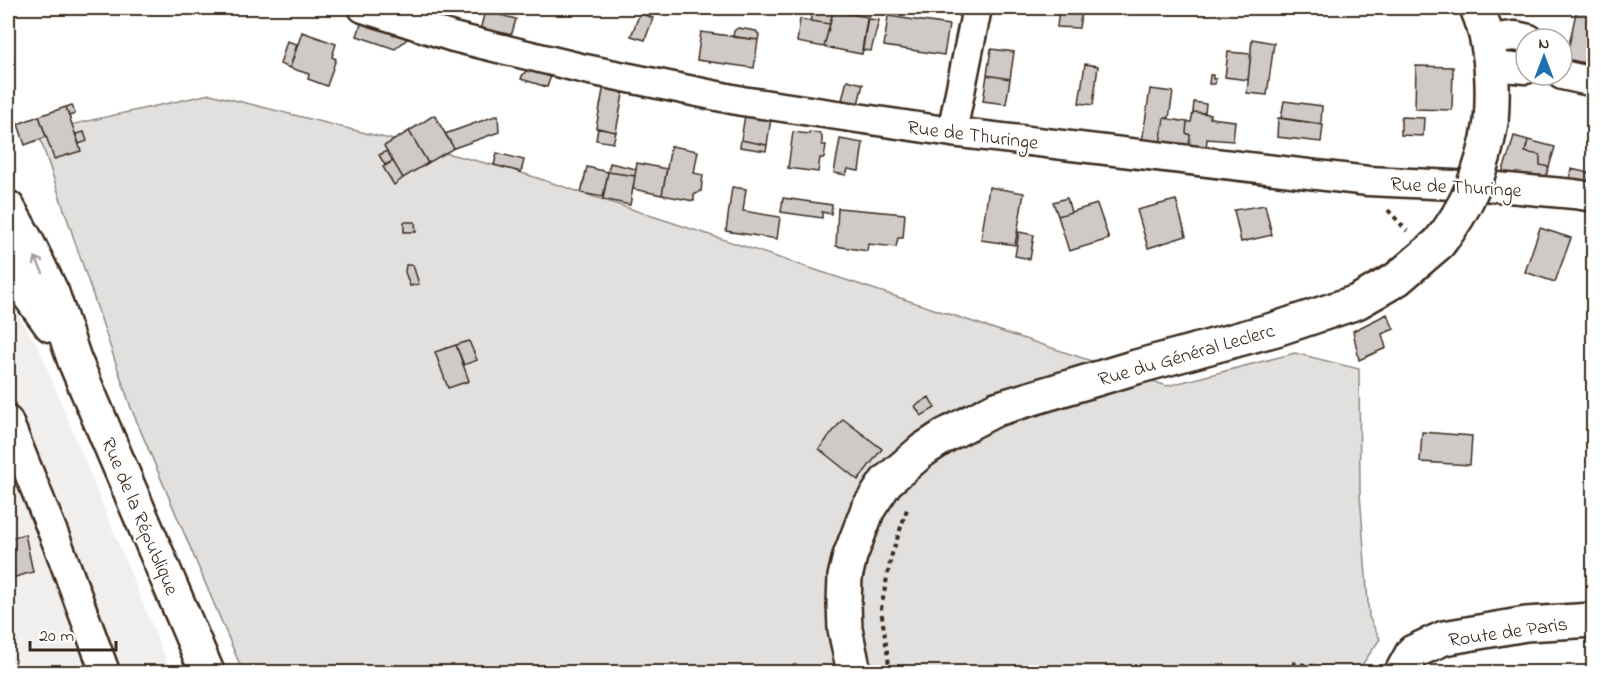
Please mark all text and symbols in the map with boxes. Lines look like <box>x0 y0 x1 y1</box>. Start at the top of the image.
north arrow <box>1514 27 1574 87</box>
text: N <box>1539 32 1550 56</box>
street label: Rue de Thuringe <box>906 114 1040 160</box>
street label: Rue de Thuringe <box>1389 171 1522 207</box>
one-way arrow <box>32 256 44 274</box>
street label: Rue du Général Leclerc <box>1095 317 1278 395</box>
street label: Rue de la République <box>92 434 185 600</box>
street label: Route de Paris <box>1447 611 1570 656</box>
scale bar <box>30 614 116 652</box>
text: 20 m <box>39 624 74 650</box>

